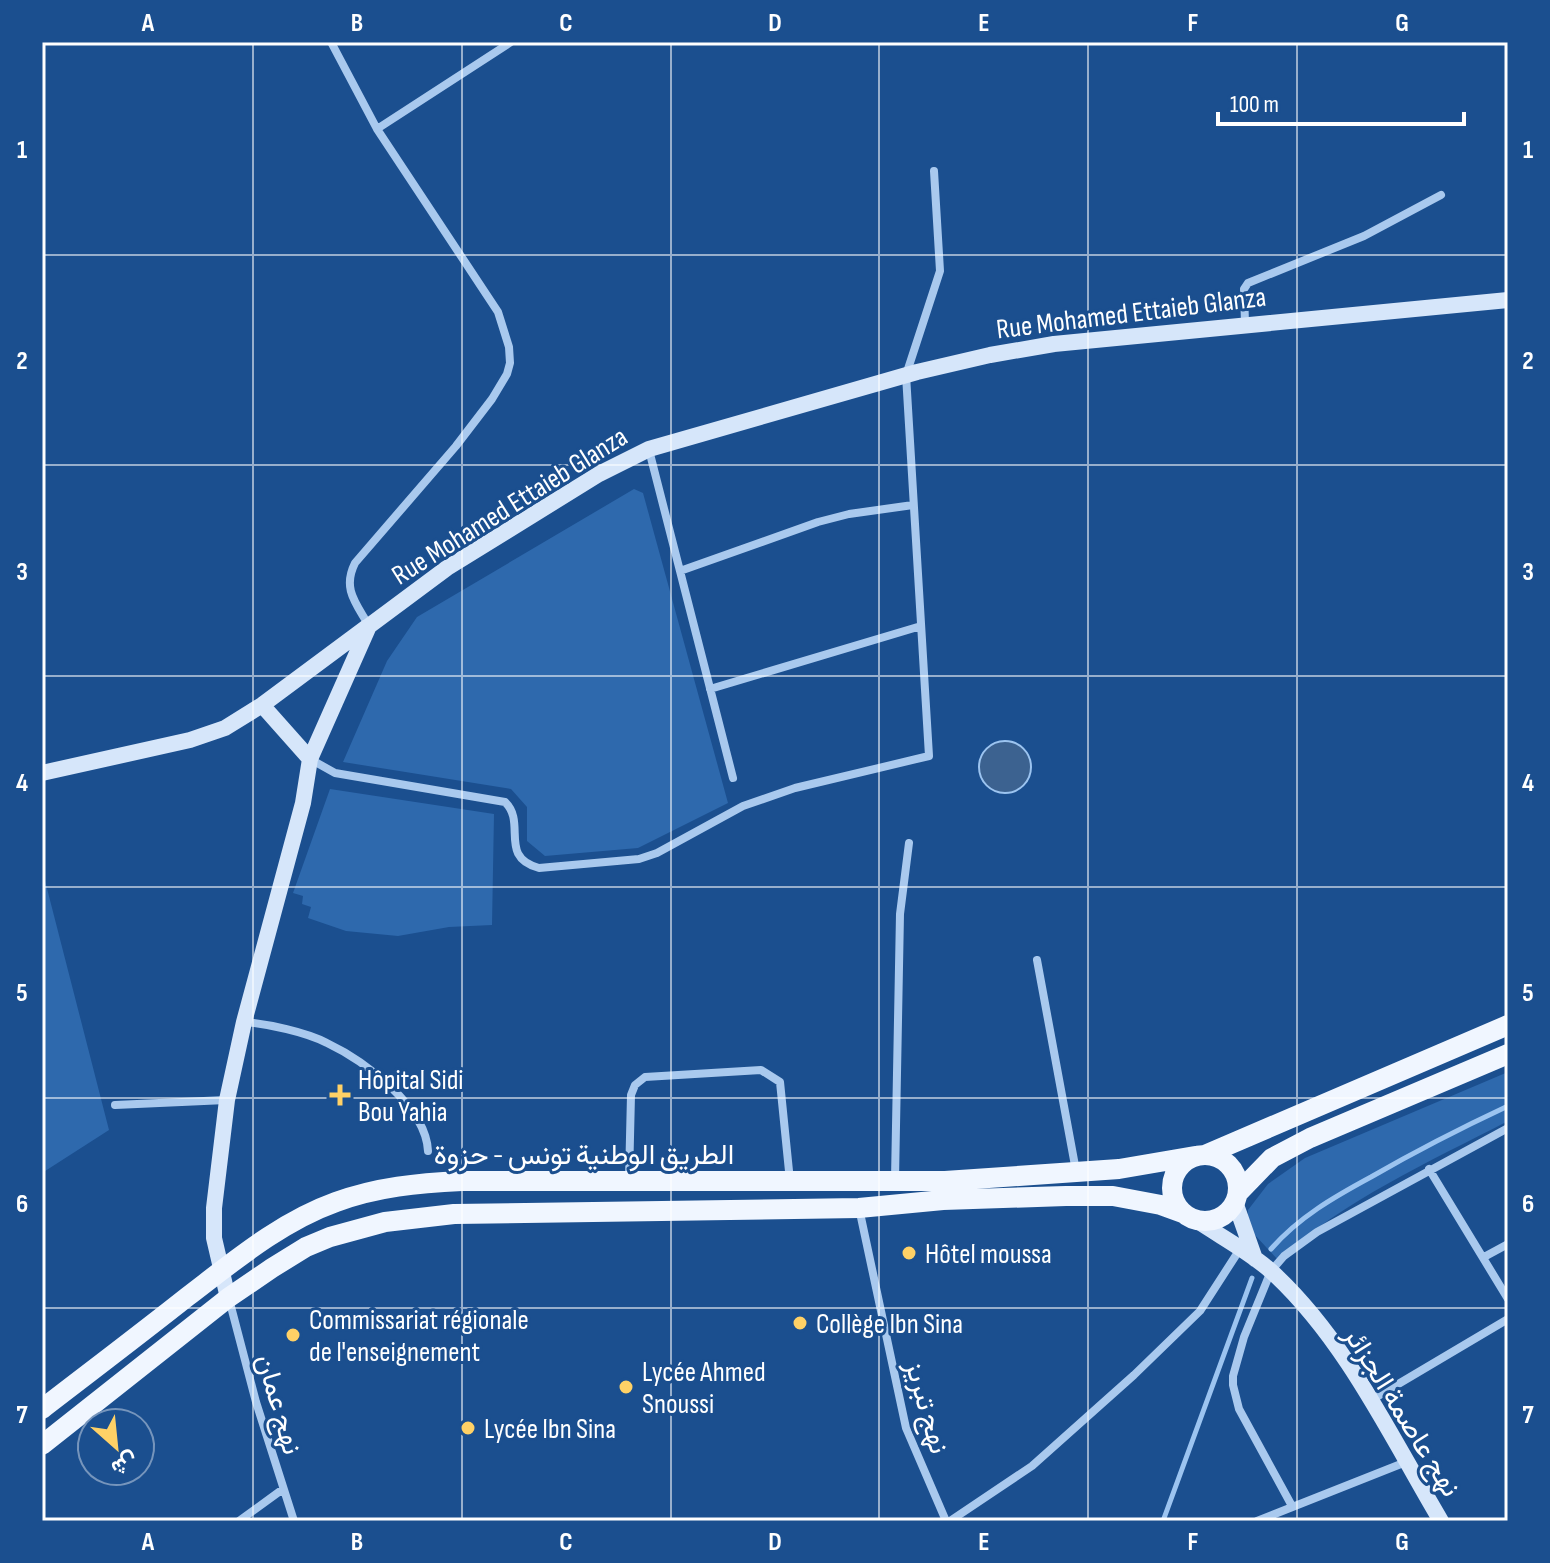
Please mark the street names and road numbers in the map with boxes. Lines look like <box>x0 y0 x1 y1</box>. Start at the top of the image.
street label: Rue Mohamed Ettaieb Glanza <box>994 281 1268 346</box>
street label: Rue Mohamed Ettaieb Glanza <box>386 420 634 592</box>
street label: الطريق الوطنية تونس - حزوة <box>434 1139 734 1172</box>
street label: نهج عاصمة الجزائر <box>1334 1320 1467 1504</box>
street label: نهج عمان <box>247 1351 309 1459</box>
street label: نهج تبريز <box>895 1356 956 1458</box>

